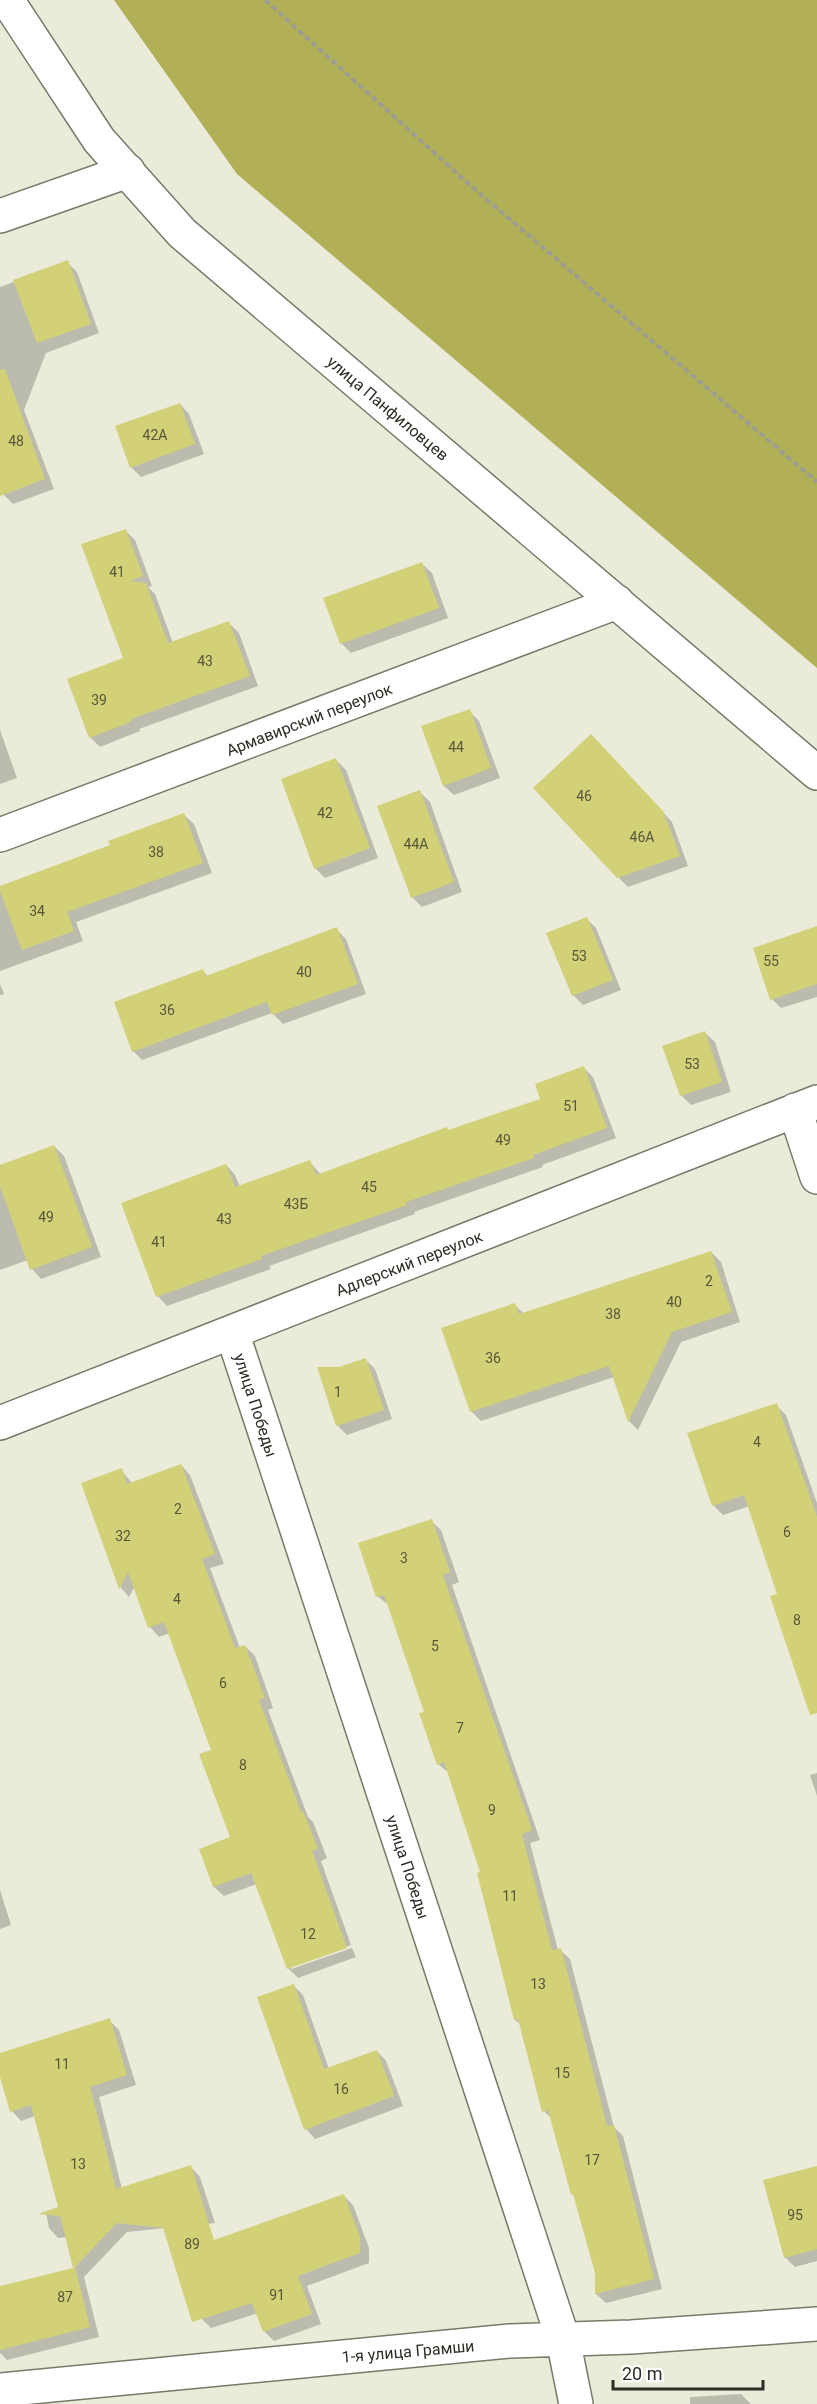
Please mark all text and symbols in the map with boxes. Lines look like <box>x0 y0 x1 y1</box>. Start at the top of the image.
street label: улица Панфиловцев <box>323 352 452 465</box>
house number: 42А <box>143 427 167 443</box>
house number: 48 <box>8 433 24 449</box>
house number: 41 <box>109 564 125 580</box>
house number: 43 <box>197 653 213 669</box>
street label: Армавирский переулок <box>224 679 395 760</box>
house number: 39 <box>91 692 107 708</box>
house number: 44 <box>448 739 464 755</box>
house number: 46 <box>576 788 592 804</box>
house number: 42 <box>317 805 333 821</box>
house number: 46А <box>630 829 654 845</box>
house number: 44А <box>404 836 428 852</box>
house number: 38 <box>148 844 164 860</box>
house number: 34 <box>29 903 45 919</box>
house number: 53 <box>571 948 587 964</box>
house number: 55 <box>763 953 779 969</box>
house number: 40 <box>296 964 312 980</box>
house number: 36 <box>159 1002 175 1018</box>
house number: 53 <box>684 1056 700 1072</box>
house number: 51 <box>563 1098 579 1114</box>
house number: 49 <box>495 1132 511 1148</box>
house number: 45 <box>361 1179 377 1195</box>
house number: 43Б <box>284 1196 308 1212</box>
house number: 49 <box>38 1209 54 1225</box>
house number: 43 <box>216 1211 232 1227</box>
street label: Адлерский переулок <box>333 1227 486 1300</box>
house number: 41 <box>151 1234 167 1250</box>
house number: 2 <box>705 1273 713 1289</box>
house number: 40 <box>666 1294 682 1310</box>
house number: 38 <box>605 1306 621 1322</box>
house number: 36 <box>485 1350 501 1366</box>
street label: улица Победы <box>230 1351 281 1459</box>
house number: 1 <box>334 1384 342 1400</box>
house number: 4 <box>753 1434 761 1450</box>
house number: 2 <box>174 1501 182 1517</box>
house number: 6 <box>783 1524 791 1540</box>
house number: 32 <box>115 1528 131 1544</box>
house number: 3 <box>400 1550 408 1566</box>
house number: 4 <box>173 1591 181 1607</box>
house number: 8 <box>793 1612 801 1628</box>
house number: 5 <box>431 1638 439 1654</box>
house number: 6 <box>219 1675 227 1691</box>
house number: 7 <box>456 1720 464 1736</box>
house number: 8 <box>239 1757 247 1773</box>
house number: 9 <box>488 1802 496 1818</box>
street label: улица Победы <box>382 1813 433 1921</box>
house number: 11 <box>502 1888 518 1904</box>
house number: 12 <box>300 1926 316 1942</box>
house number: 13 <box>530 1976 546 1992</box>
house number: 11 <box>54 2056 70 2072</box>
house number: 15 <box>554 2065 570 2081</box>
house number: 16 <box>333 2081 349 2097</box>
house number: 17 <box>584 2152 600 2168</box>
house number: 13 <box>70 2156 86 2172</box>
house number: 95 <box>787 2207 803 2223</box>
house number: 89 <box>184 2236 200 2252</box>
house number: 91 <box>269 2287 285 2303</box>
house number: 87 <box>57 2289 73 2305</box>
street label: 1-я улица Грамши <box>341 2336 475 2367</box>
scale bar <box>613 2353 763 2391</box>
text: 20 m <box>622 2363 662 2384</box>

